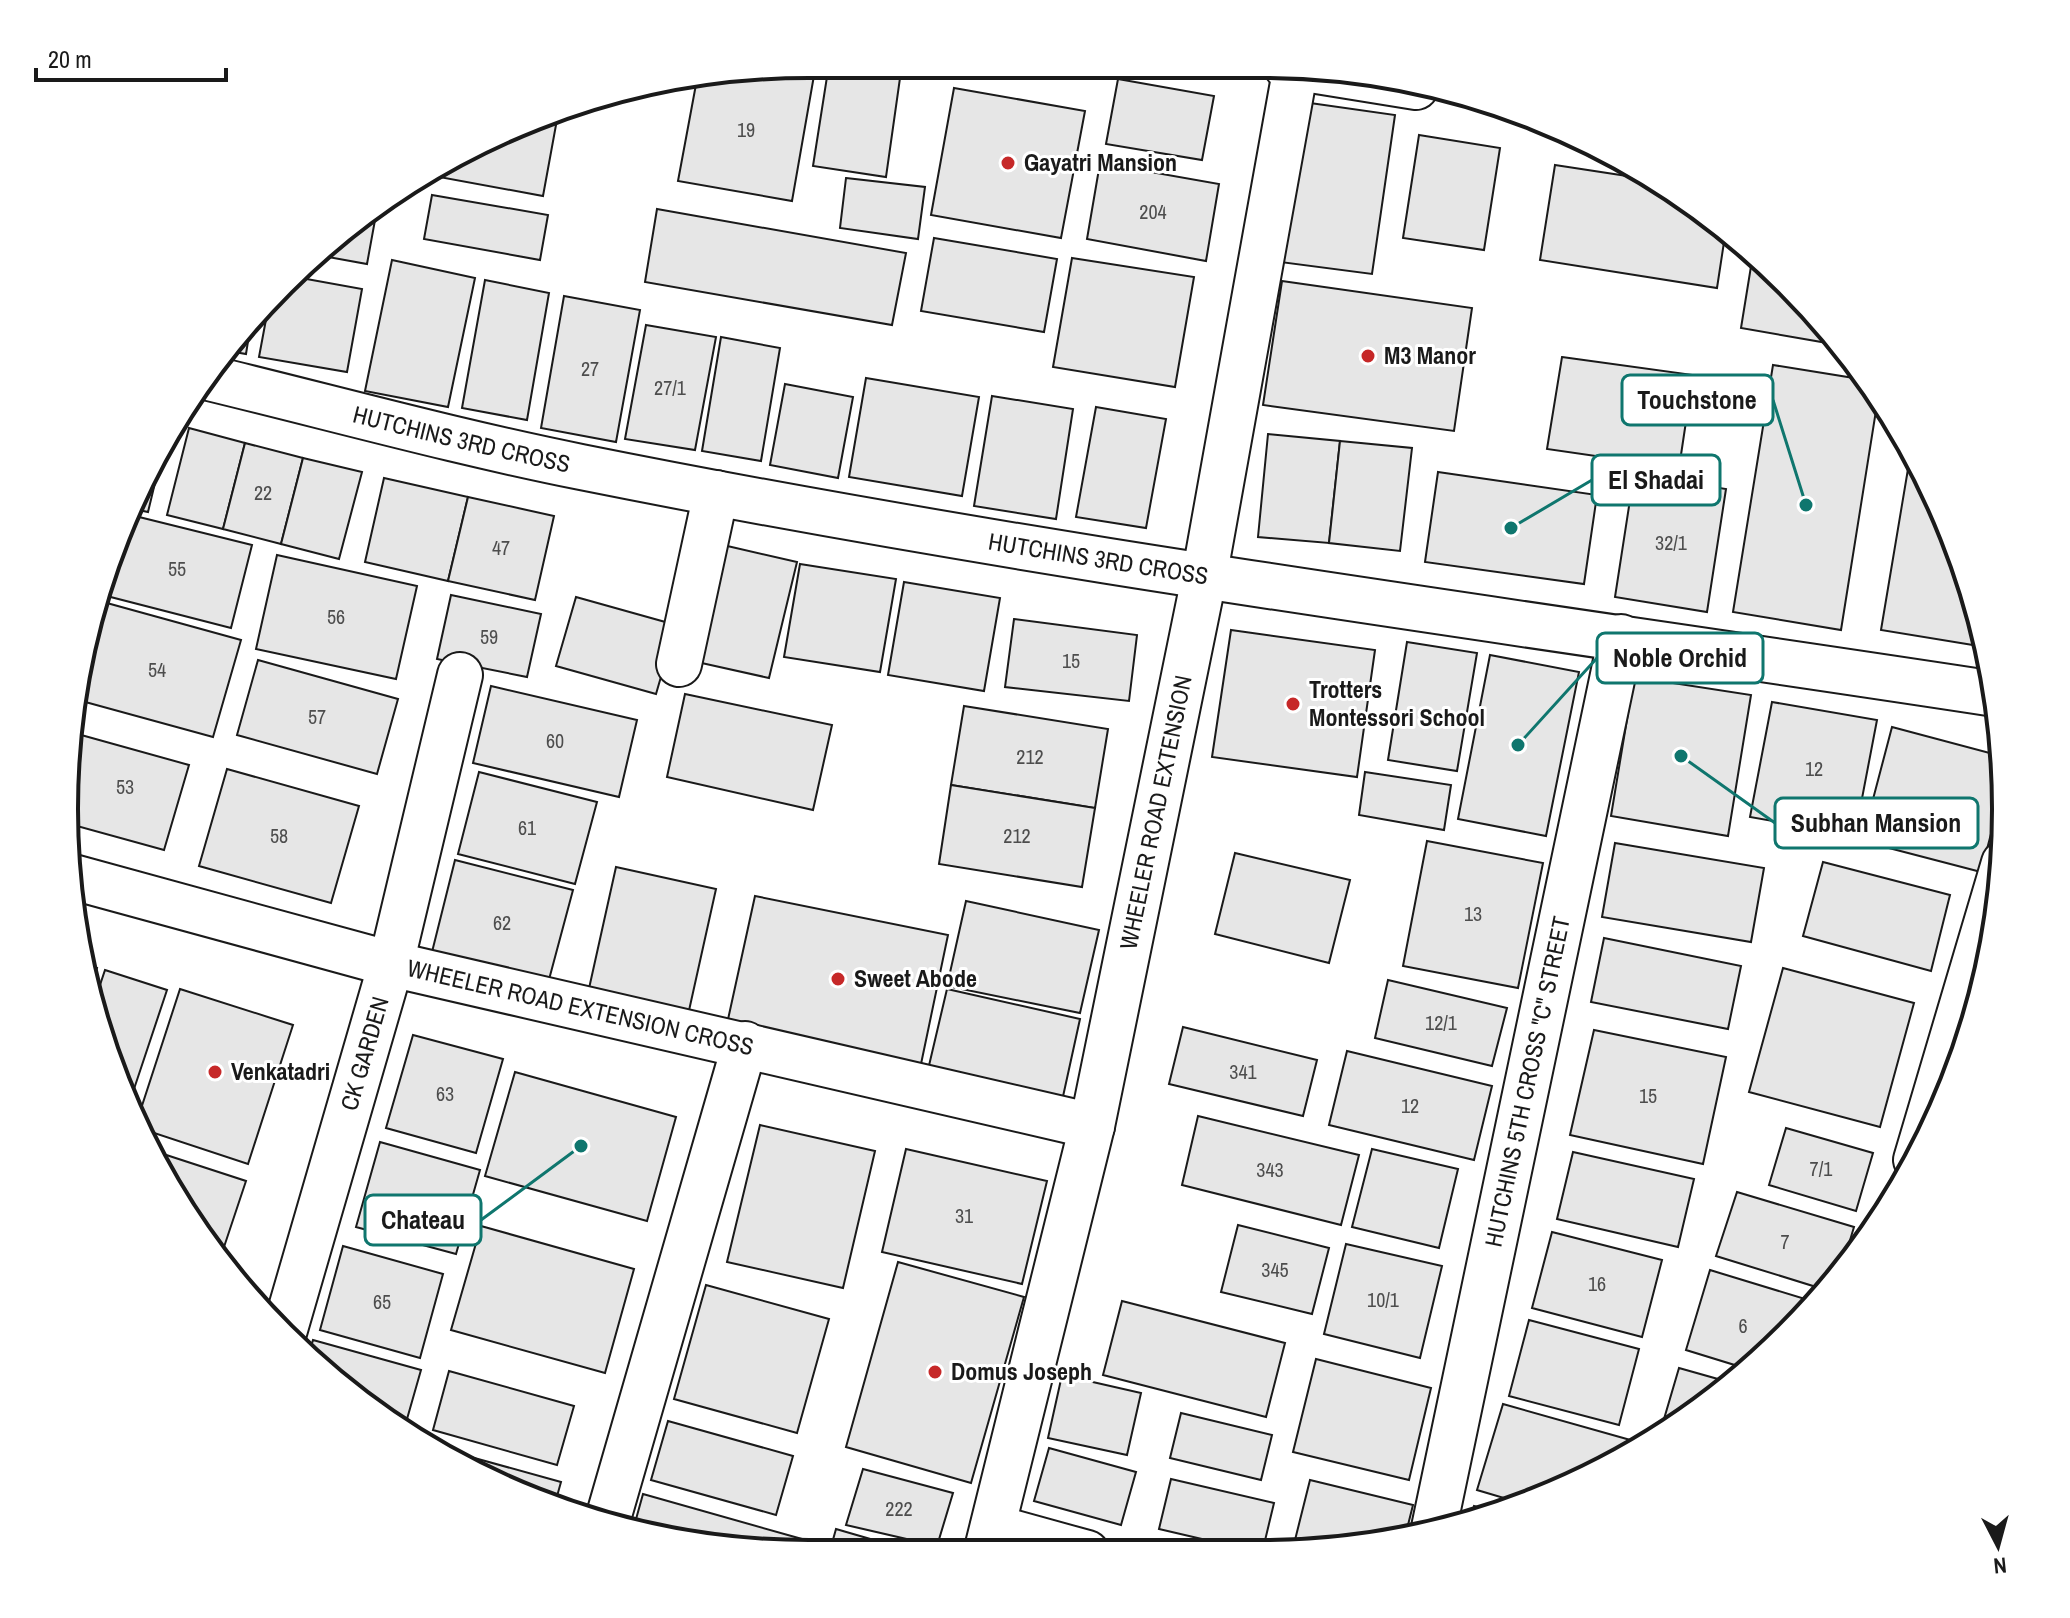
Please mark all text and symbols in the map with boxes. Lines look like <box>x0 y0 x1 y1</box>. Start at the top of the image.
scale bar <box>36 32 226 82</box>
text: 20 m <box>48 43 92 75</box>
house number: 19 <box>737 116 755 143</box>
place label: Gayatri Mansion <box>1024 146 1177 178</box>
marker: Gayatri Mansion <box>999 154 1017 172</box>
house number: 204 <box>1139 198 1167 225</box>
place label: M3 Manor <box>1384 339 1476 371</box>
marker: M3 Manor <box>1359 347 1377 365</box>
house number: 27 <box>581 355 599 382</box>
house number: 27/1 <box>654 374 686 401</box>
callout: Touchstone <box>1622 375 1773 425</box>
text: Touchstone <box>1637 382 1757 417</box>
street label: HUTCHINS 3RD CROSS <box>350 398 573 479</box>
callout: El Shadai <box>1592 455 1720 505</box>
text: El Shadai <box>1608 462 1704 497</box>
house number: 22 <box>254 479 272 506</box>
street label: HUTCHINS 3RD CROSS <box>986 525 1211 591</box>
house number: 32/1 <box>1655 529 1687 556</box>
house number: 47 <box>492 534 510 561</box>
house number: 55 <box>168 555 186 582</box>
house number: 56 <box>327 603 345 630</box>
house number: 59 <box>480 623 498 650</box>
callout: Noble Orchid <box>1597 633 1763 683</box>
text: Noble Orchid <box>1613 640 1747 675</box>
house number: 15 <box>1062 647 1080 674</box>
house number: 54 <box>148 656 166 683</box>
street label: WHEELER ROAD EXTENSION <box>1111 672 1199 952</box>
place label: Trotters Montessori School <box>1309 673 1485 733</box>
marker: Trotters Montessori School <box>1284 695 1302 713</box>
house number: 57 <box>308 703 326 730</box>
house number: 60 <box>546 727 564 754</box>
house number: 212 <box>1016 743 1044 770</box>
house number: 12 <box>1805 755 1823 782</box>
house number: 53 <box>116 773 134 800</box>
callout: Subhan Mansion <box>1775 798 1978 848</box>
text: Subhan Mansion <box>1791 805 1961 840</box>
house number: 61 <box>518 814 536 841</box>
house number: 58 <box>270 822 288 849</box>
house number: 212 <box>1003 822 1031 849</box>
house number: 13 <box>1464 900 1482 927</box>
house number: 62 <box>493 909 511 936</box>
street label: HUTCHINS 5TH CROSS "C" STREET <box>1476 913 1577 1250</box>
street label: WHEELER ROAD EXTENSION CROSS <box>404 951 757 1062</box>
place label: Sweet Abode <box>854 962 977 994</box>
marker: Sweet Abode <box>829 970 847 988</box>
street label: CK GARDEN <box>332 993 396 1114</box>
house number: 12/1 <box>1425 1009 1457 1036</box>
place label: Venkatadri <box>231 1055 330 1087</box>
house number: 341 <box>1229 1058 1257 1085</box>
marker: Venkatadri <box>206 1063 224 1081</box>
house number: 63 <box>436 1080 454 1107</box>
house number: 15 <box>1639 1082 1657 1109</box>
house number: 12 <box>1401 1092 1419 1119</box>
house number: 7/1 <box>1810 1155 1832 1182</box>
house number: 343 <box>1256 1156 1284 1183</box>
callout: Chateau <box>365 1195 481 1245</box>
text: Chateau <box>381 1202 465 1237</box>
house number: 31 <box>955 1202 973 1229</box>
house number: 7 <box>1780 1228 1790 1255</box>
house number: 345 <box>1261 1256 1289 1283</box>
house number: 16 <box>1588 1270 1606 1297</box>
house number: 10/1 <box>1367 1286 1399 1313</box>
house number: 65 <box>373 1288 391 1315</box>
house number: 6 <box>1738 1312 1748 1339</box>
place label: Domus Joseph <box>951 1355 1092 1387</box>
marker: Domus Joseph <box>926 1363 944 1381</box>
house number: 222 <box>885 1495 913 1522</box>
north arrow <box>1958 1506 2038 1586</box>
text: N <box>1992 1550 2008 1581</box>

